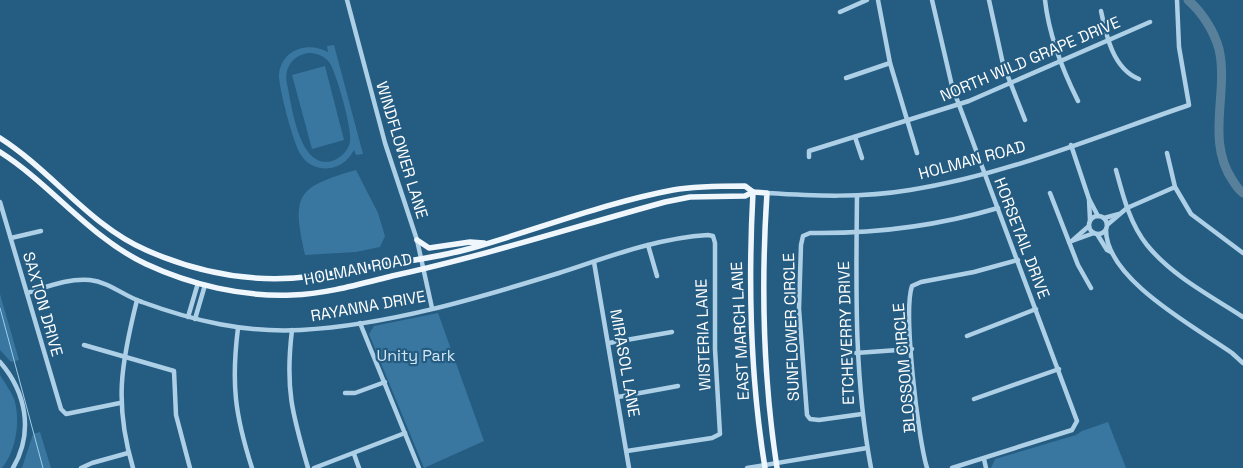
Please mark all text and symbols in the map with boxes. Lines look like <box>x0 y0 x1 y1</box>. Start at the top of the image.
street label: NORTH WILD GRAPE DRIVE <box>937 12 1123 106</box>
street label: WINDFLOWER LANE <box>371 79 433 221</box>
street label: HOLMAN ROAD <box>916 136 1028 184</box>
street label: HORSETAIL DRIVE <box>989 174 1055 302</box>
street label: HOLMAN ROAD <box>302 248 414 290</box>
street label: SAXTON DRIVE <box>18 249 68 359</box>
street label: SUNFLOWER CIRCLE <box>778 253 804 401</box>
street label: EAST MARCH LANE <box>726 261 754 401</box>
street label: ETCHEVERRY DRIVE <box>833 261 859 405</box>
street label: WISTERIA LANE <box>691 279 715 391</box>
street label: RAYANNA DRIVE <box>309 286 427 326</box>
street label: BLOSSOM CIRCLE <box>888 302 920 434</box>
street label: MIRASOL LANE <box>605 307 645 419</box>
park label: Unity Park <box>377 345 456 366</box>

